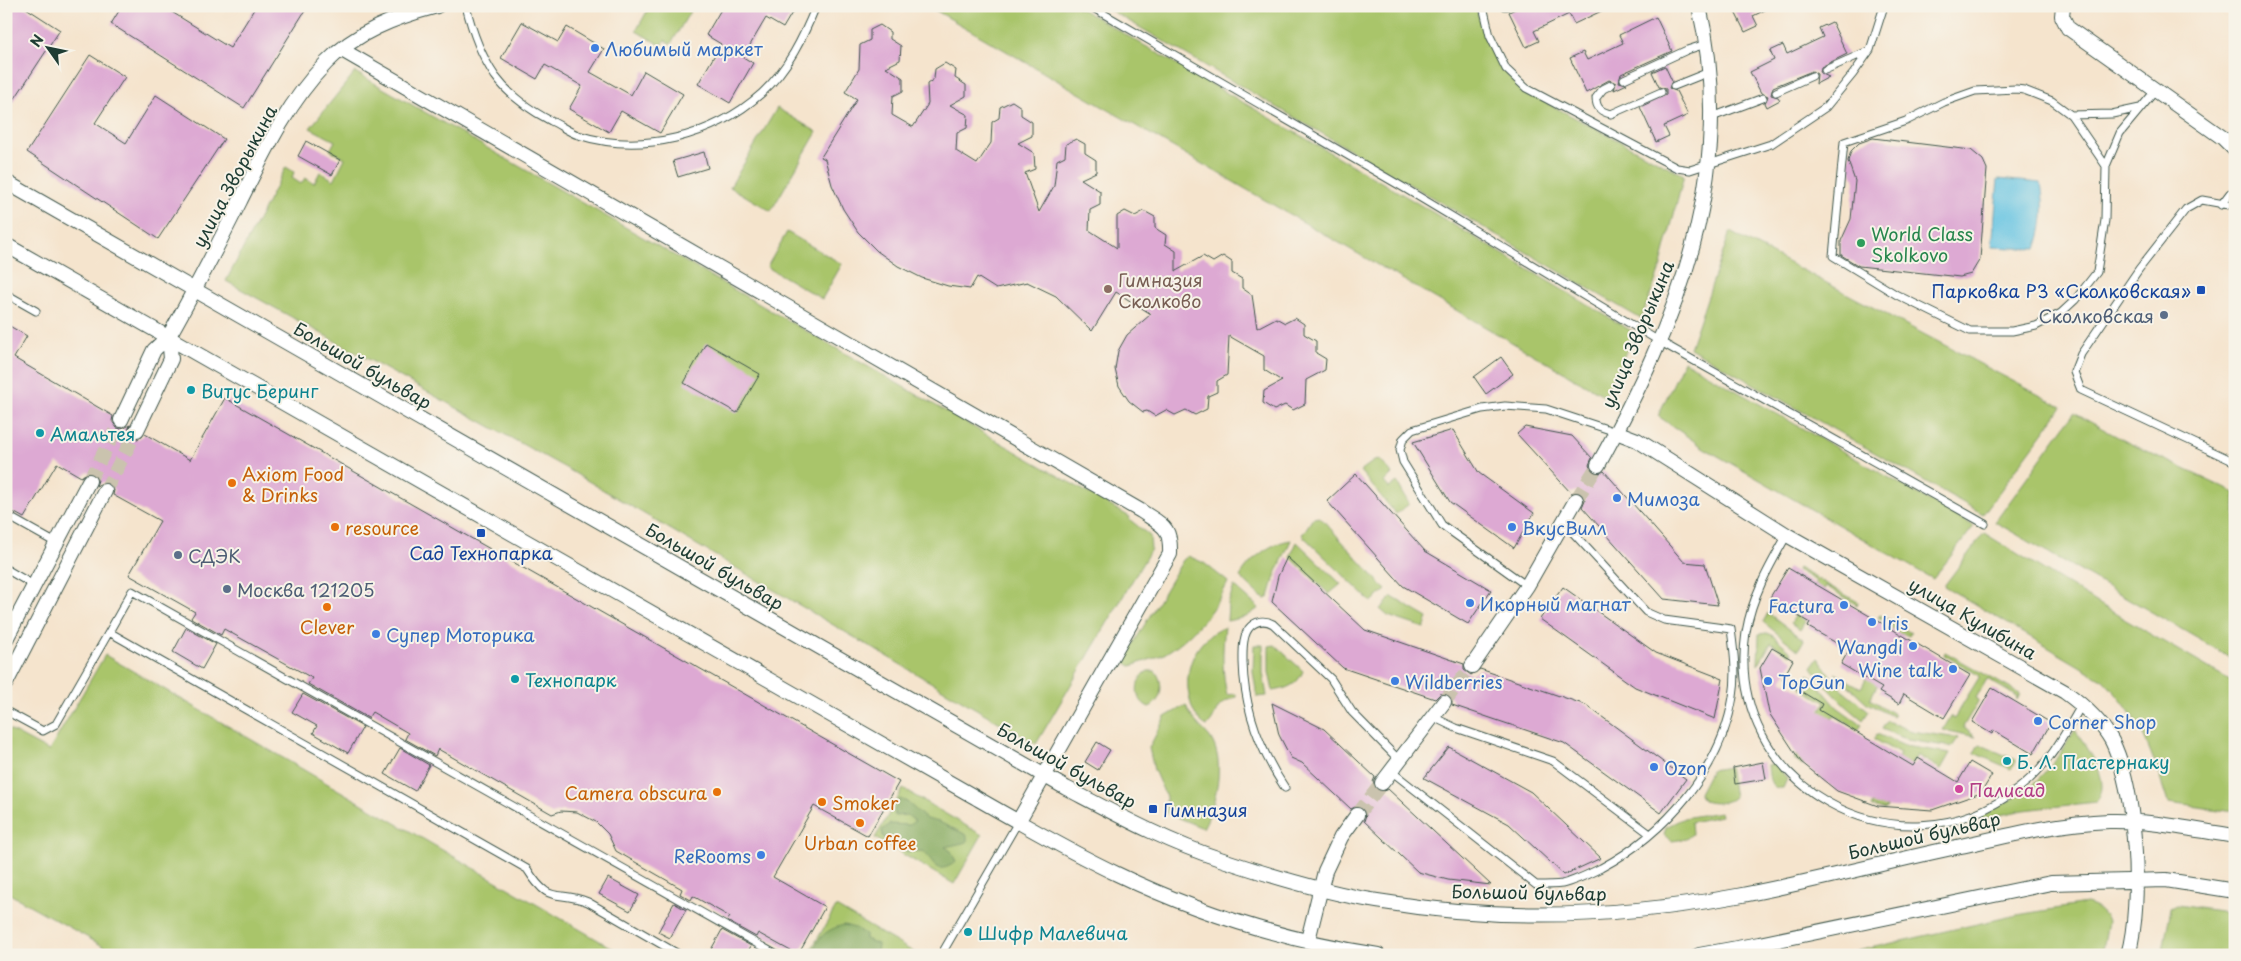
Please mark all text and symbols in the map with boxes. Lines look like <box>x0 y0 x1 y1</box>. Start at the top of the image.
north arrow <box>22 22 72 72</box>
text: N <box>25 30 49 51</box>
place label: Любимый маркет <box>605 35 763 62</box>
marker: Любимый маркет <box>589 42 601 54</box>
street label: улица Зворыкина <box>185 99 283 252</box>
place label: World Class Skolkovo <box>1871 220 1973 268</box>
marker: World Class Skolkovo <box>1855 237 1867 249</box>
street label: улица Зворыкина <box>1594 255 1681 412</box>
place label: Гимназия Сколково <box>1118 266 1203 314</box>
place label: Парковка P3 «Сколковская» <box>1931 277 2191 304</box>
marker: Гимназия Сколково <box>1102 283 1114 295</box>
marker: Парковка P3 «Сколковская» <box>2195 284 2207 296</box>
place label: Сколковская <box>2039 302 2154 329</box>
marker: Сколковская <box>2158 309 2170 321</box>
street label: Большой бульвар <box>289 314 437 416</box>
place label: Витус Беринг <box>201 377 319 404</box>
marker: Витус Беринг <box>185 384 197 396</box>
place label: Амальтея <box>50 420 135 447</box>
marker: Амальтея <box>34 427 46 439</box>
place label: Axiom Food & Drinks <box>242 460 344 508</box>
marker: Axiom Food & Drinks <box>226 477 238 489</box>
place label: Мимоза <box>1627 485 1701 512</box>
marker: Мимоза <box>1611 492 1623 504</box>
place label: resource <box>345 514 419 541</box>
place label: ВкусВилл <box>1522 514 1607 541</box>
street label: Большой бульвар <box>641 515 789 617</box>
marker: resource <box>329 521 341 533</box>
marker: ВкусВилл <box>1506 521 1518 533</box>
marker: Сад Технопарка <box>475 527 487 539</box>
place label: Сад Технопарка <box>409 539 554 566</box>
place label: СДЭК <box>188 542 241 569</box>
marker: СДЭК <box>172 549 184 561</box>
street label: улица Кулибина <box>1904 570 2043 666</box>
place label: Москва 121205 <box>237 576 375 603</box>
marker: Москва 121205 <box>221 583 233 595</box>
place label: Икорный магнат <box>1480 590 1631 617</box>
place label: Factura <box>1768 592 1834 619</box>
marker: Икорный магнат <box>1464 597 1476 609</box>
marker: Factura <box>1838 599 1850 611</box>
marker: Clever <box>321 601 333 613</box>
place label: Iris <box>1882 609 1909 636</box>
place label: Clever <box>300 613 355 640</box>
marker: Iris <box>1866 616 1878 628</box>
place label: Супер Моторика <box>386 621 535 648</box>
marker: Супер Моторика <box>370 628 382 640</box>
place label: Wangdi <box>1837 633 1903 660</box>
marker: Wangdi <box>1907 640 1919 652</box>
place label: Wine talk <box>1858 656 1943 683</box>
marker: Wine talk <box>1947 663 1959 675</box>
place label: Технопарк <box>525 666 617 693</box>
place label: Wildberries <box>1405 668 1503 695</box>
place label: TopGun <box>1778 668 1845 695</box>
marker: Технопарк <box>509 673 521 685</box>
marker: Wildberries <box>1389 675 1401 687</box>
marker: TopGun <box>1762 675 1774 687</box>
place label: Corner Shop <box>2048 708 2156 735</box>
marker: Corner Shop <box>2032 715 2044 727</box>
street label: Большой бульвар <box>992 716 1142 814</box>
place label: Б. Л. Пастернаку <box>2017 748 2170 775</box>
place label: Ozon <box>1664 754 1707 781</box>
marker: Б. Л. Пастернаку <box>2001 755 2013 767</box>
marker: Ozon <box>1648 761 1660 773</box>
place label: Палисад <box>1969 776 2045 803</box>
place label: Camera obscura <box>564 779 708 806</box>
marker: Палисад <box>1953 783 1965 795</box>
marker: Camera obscura <box>711 786 723 798</box>
place label: Smoker <box>832 789 899 816</box>
marker: Smoker <box>816 796 828 808</box>
place label: Гимназия <box>1163 796 1248 823</box>
marker: Гимназия <box>1147 803 1159 815</box>
street label: Большой бульвар <box>1845 804 2003 866</box>
marker: Urban coffee <box>854 817 866 829</box>
place label: Urban coffee <box>803 829 917 856</box>
place label: ReRooms <box>674 842 751 869</box>
marker: ReRooms <box>755 849 767 861</box>
street label: Большой бульвар <box>1451 877 1607 907</box>
place label: Шифр Малевича <box>978 919 1128 946</box>
marker: Шифр Малевича <box>962 926 974 938</box>

